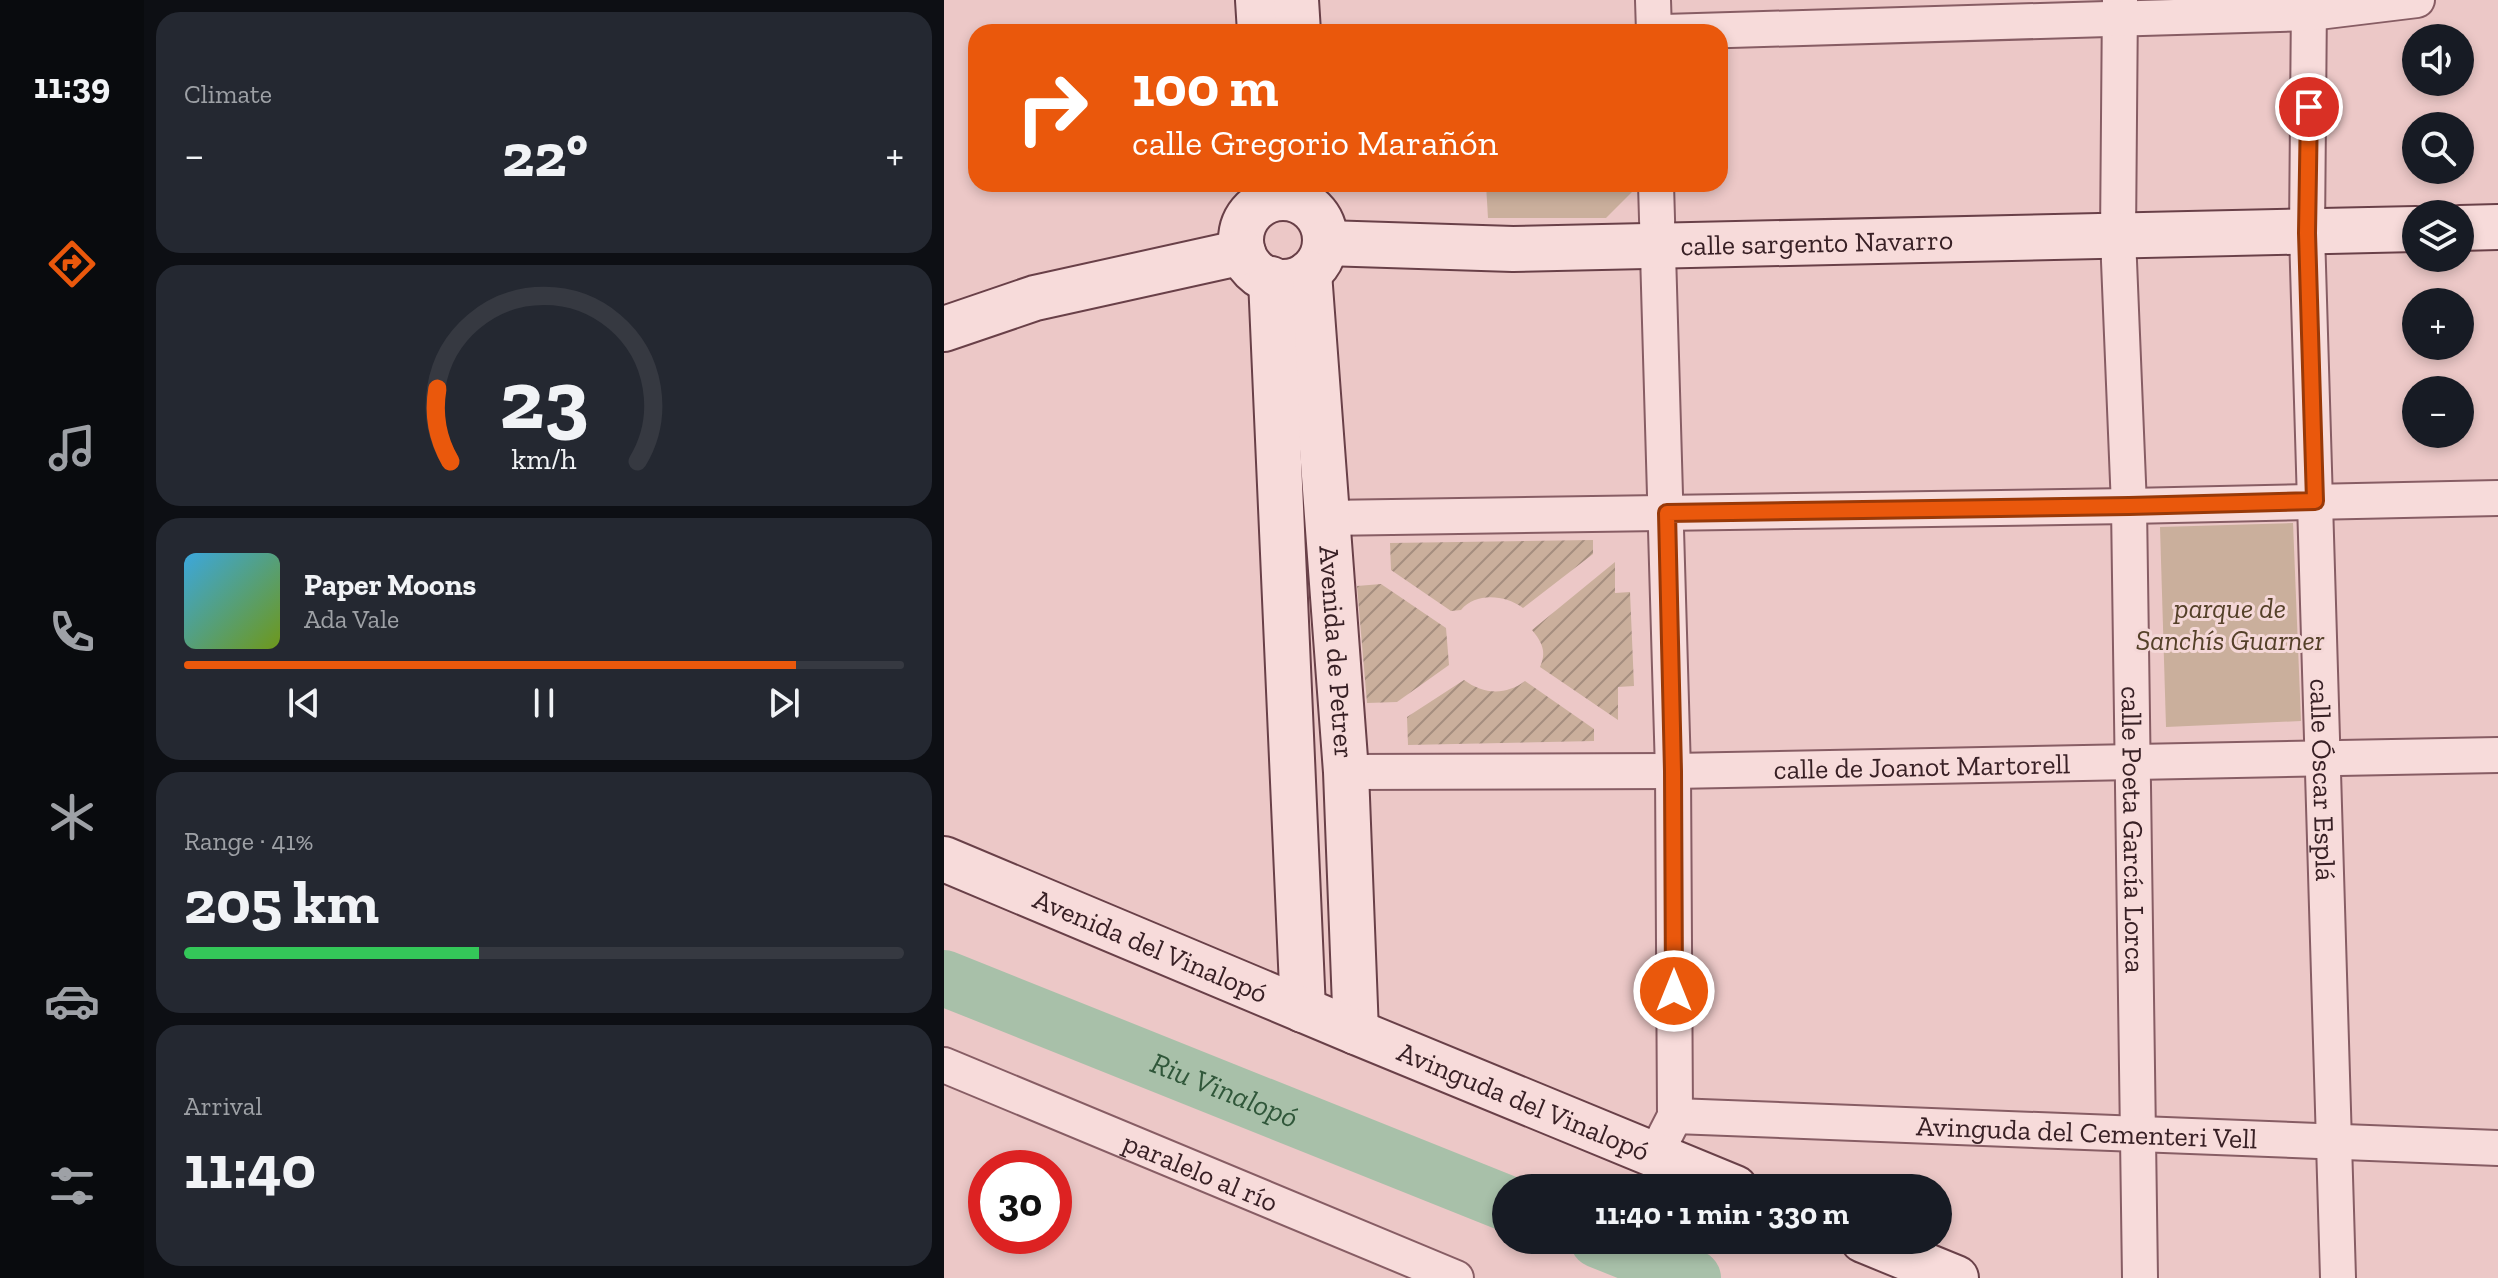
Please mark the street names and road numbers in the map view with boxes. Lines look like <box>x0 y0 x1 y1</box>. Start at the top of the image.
street label: calle sargento Navarro <box>1680 223 1954 262</box>
street label: Avenida de Petrer <box>1313 544 1361 760</box>
street label: calle Óscar Esplá <box>2304 678 2343 882</box>
street label: calle Poeta García Lorca <box>2115 686 2152 974</box>
street label: calle de Joanot Martorell <box>1773 747 2071 786</box>
street label: Avenida del Vinalopó <box>1028 882 1273 1010</box>
street label: Avinguda del Vinalopó <box>1393 1034 1654 1167</box>
street label: Avinguda del Cementeri Vell <box>1916 1109 2258 1155</box>
street label: paralelo al río <box>1118 1125 1283 1219</box>

